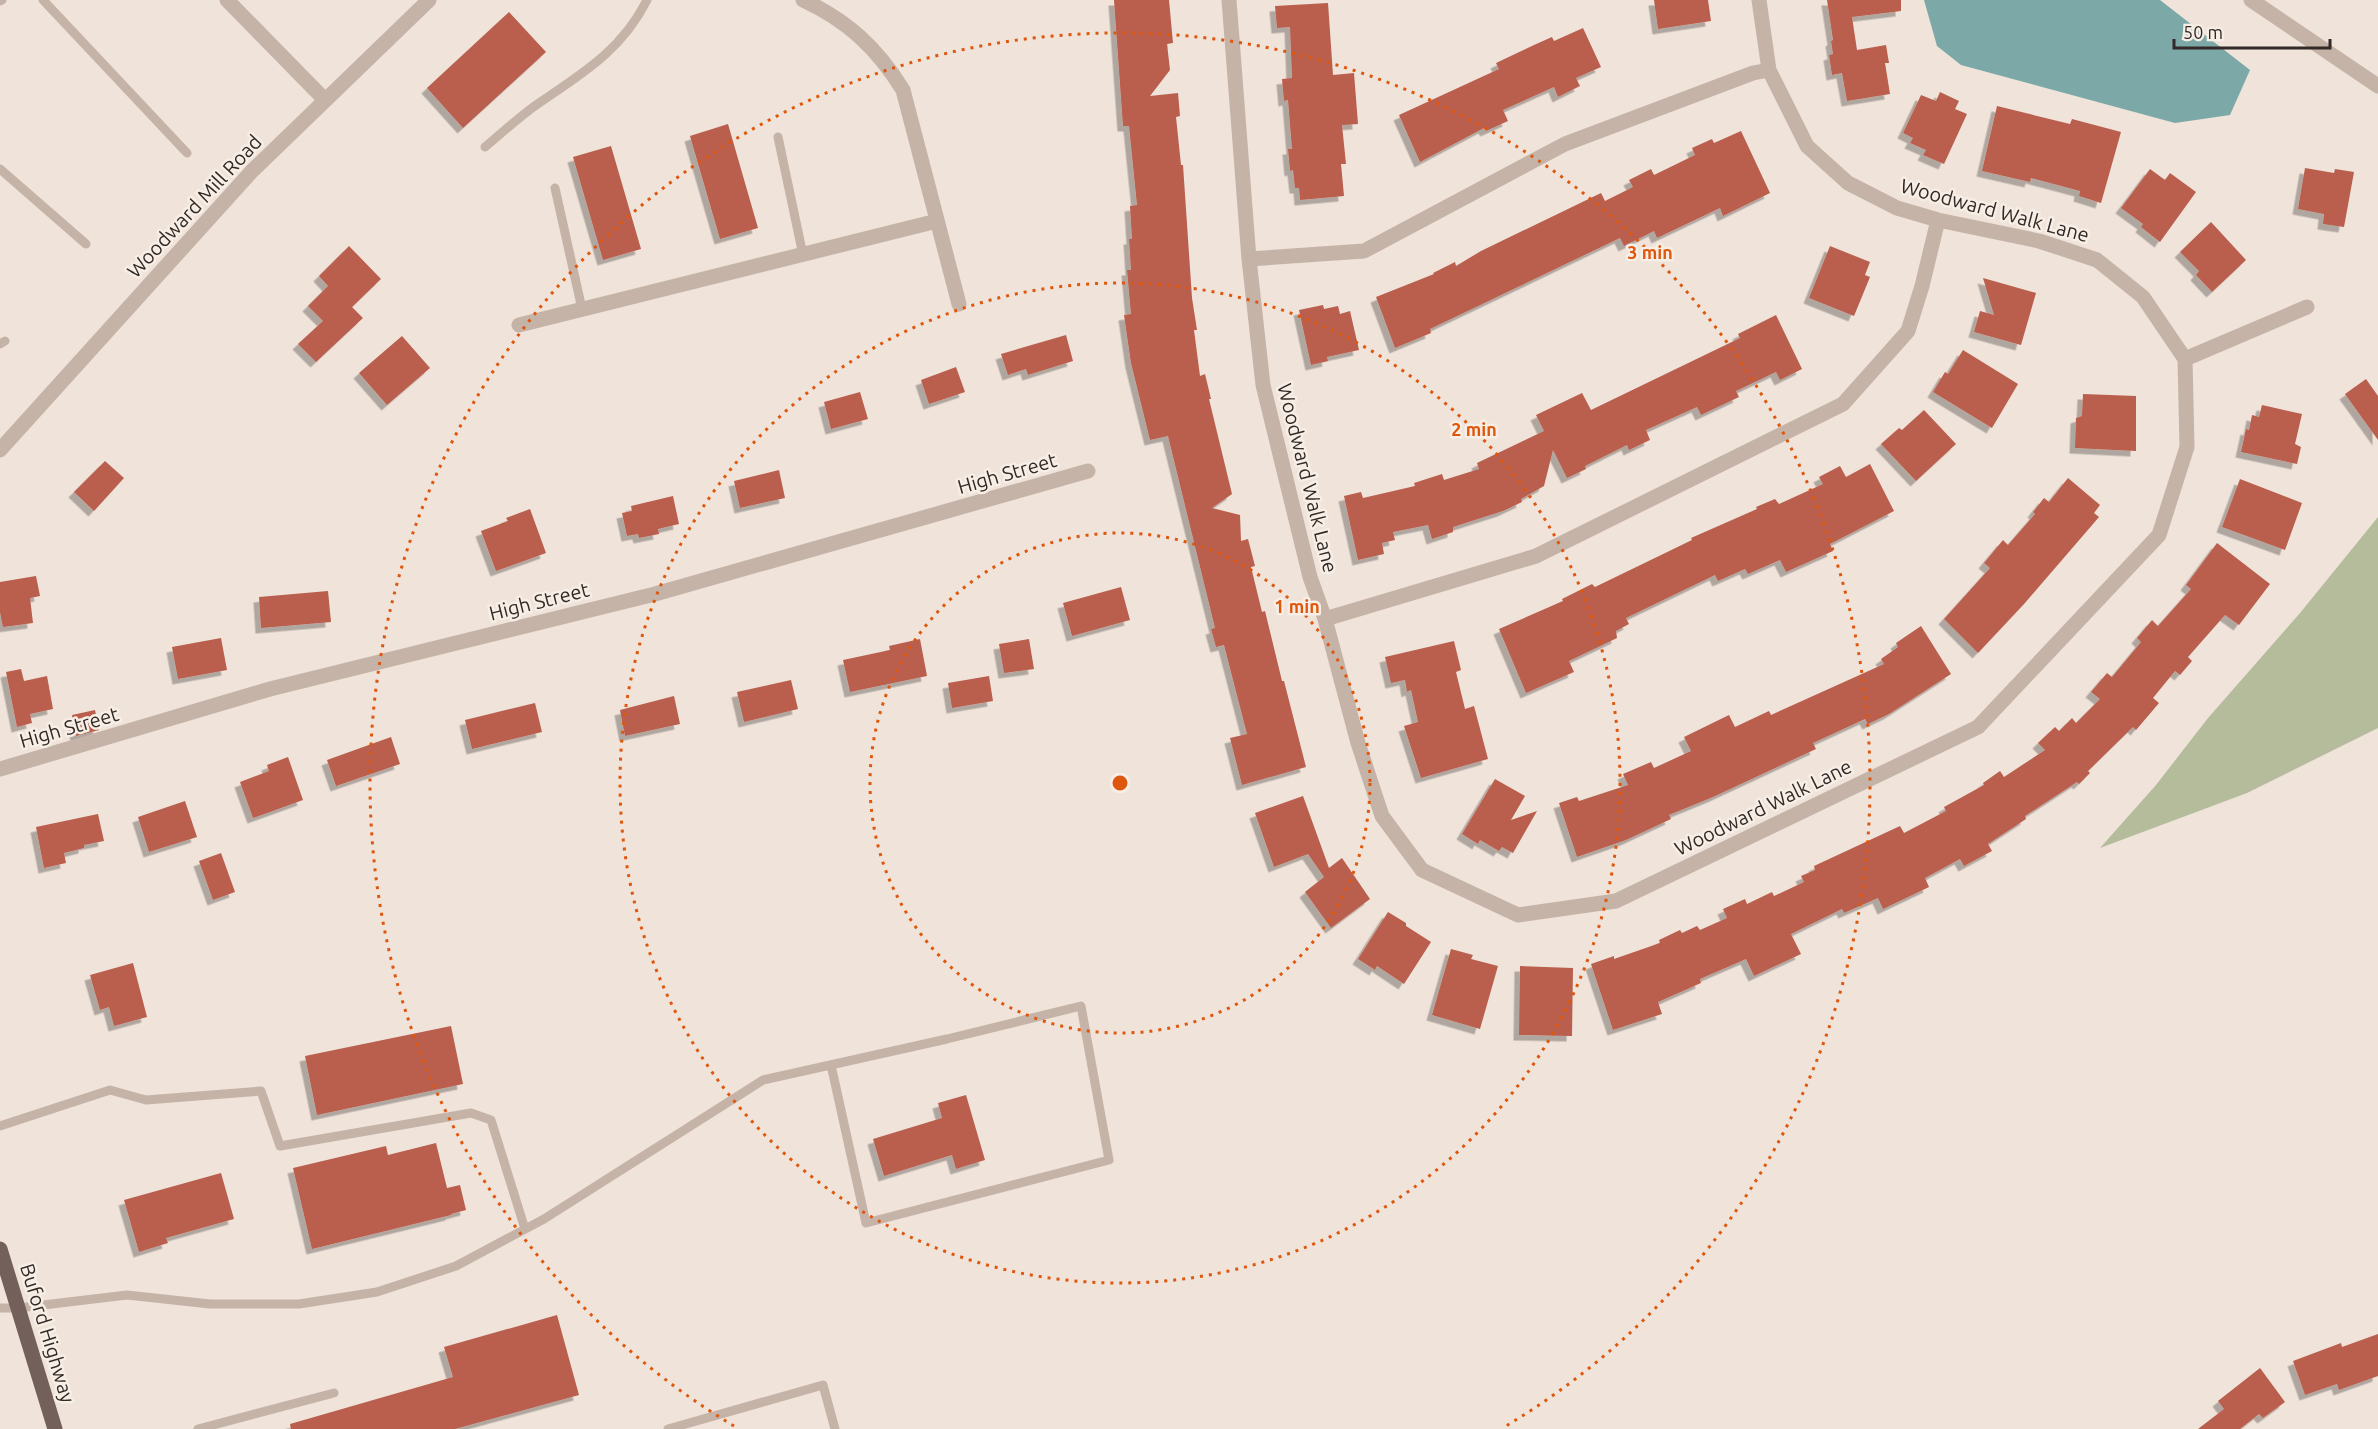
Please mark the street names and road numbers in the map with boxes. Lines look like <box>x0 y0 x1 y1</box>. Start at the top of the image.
street label: Woodward Mill Road <box>122 130 266 282</box>
street label: Woodward Walk Lane <box>1898 174 2092 246</box>
street label: Woodward Walk Lane <box>1273 381 1343 575</box>
street label: High Street <box>955 448 1059 498</box>
street label: High Street <box>487 577 591 625</box>
street label: High Street <box>17 702 121 752</box>
street label: Woodward Walk Lane <box>1671 754 1855 860</box>
street label: Buford Highway <box>16 1261 80 1406</box>

